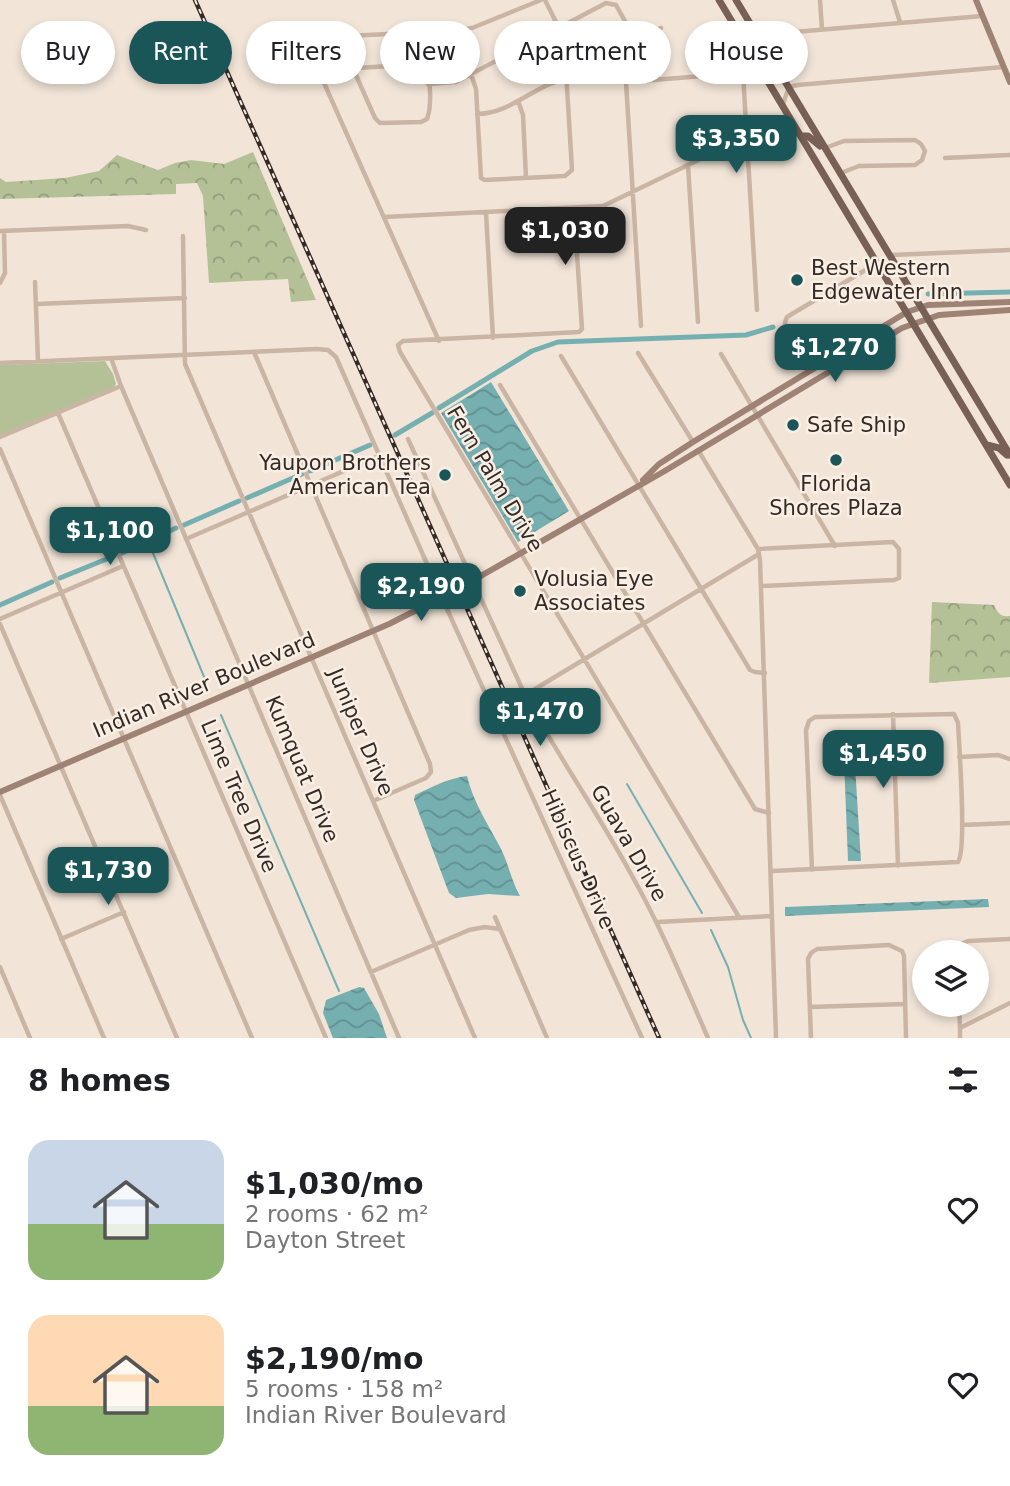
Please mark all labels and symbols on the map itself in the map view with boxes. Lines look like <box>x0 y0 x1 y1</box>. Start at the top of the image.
pin: $3,350 <box>679 116 793 175</box>
pin: $1,030 <box>508 208 622 267</box>
place label: Best Western Edgewater Inn <box>811 256 963 304</box>
marker: Best Western Edgewater Inn <box>789 272 805 288</box>
pin: $1,270 <box>778 324 892 384</box>
street label: Fern Palm Drive <box>442 402 548 556</box>
place label: Safe Ship <box>807 413 906 437</box>
marker: Safe Ship <box>785 417 801 433</box>
place label: Yaupon Brothers American Tea <box>258 451 431 499</box>
marker: Florida Shores Plaza <box>828 452 844 468</box>
marker: Yaupon Brothers American Tea <box>437 467 453 483</box>
place label: Florida Shores Plaza <box>769 472 903 520</box>
pin: $1,100 <box>53 508 167 567</box>
pin: $2,190 <box>364 564 478 623</box>
place label: Volusia Eye Associates <box>534 567 654 615</box>
marker: Volusia Eye Associates <box>512 583 528 599</box>
street label: Indian River Boulevard <box>89 627 319 743</box>
street label: Juniper Drive <box>323 663 399 799</box>
pin: $1,470 <box>483 688 597 748</box>
street label: Kumquat Drive <box>260 692 344 846</box>
street label: Lime Tree Drive <box>196 716 282 876</box>
pin: $1,450 <box>826 730 940 790</box>
street label: Guava Drive <box>586 781 672 905</box>
street label: Hibiscus Drive <box>536 786 620 932</box>
pin: $1,730 <box>51 848 165 907</box>

